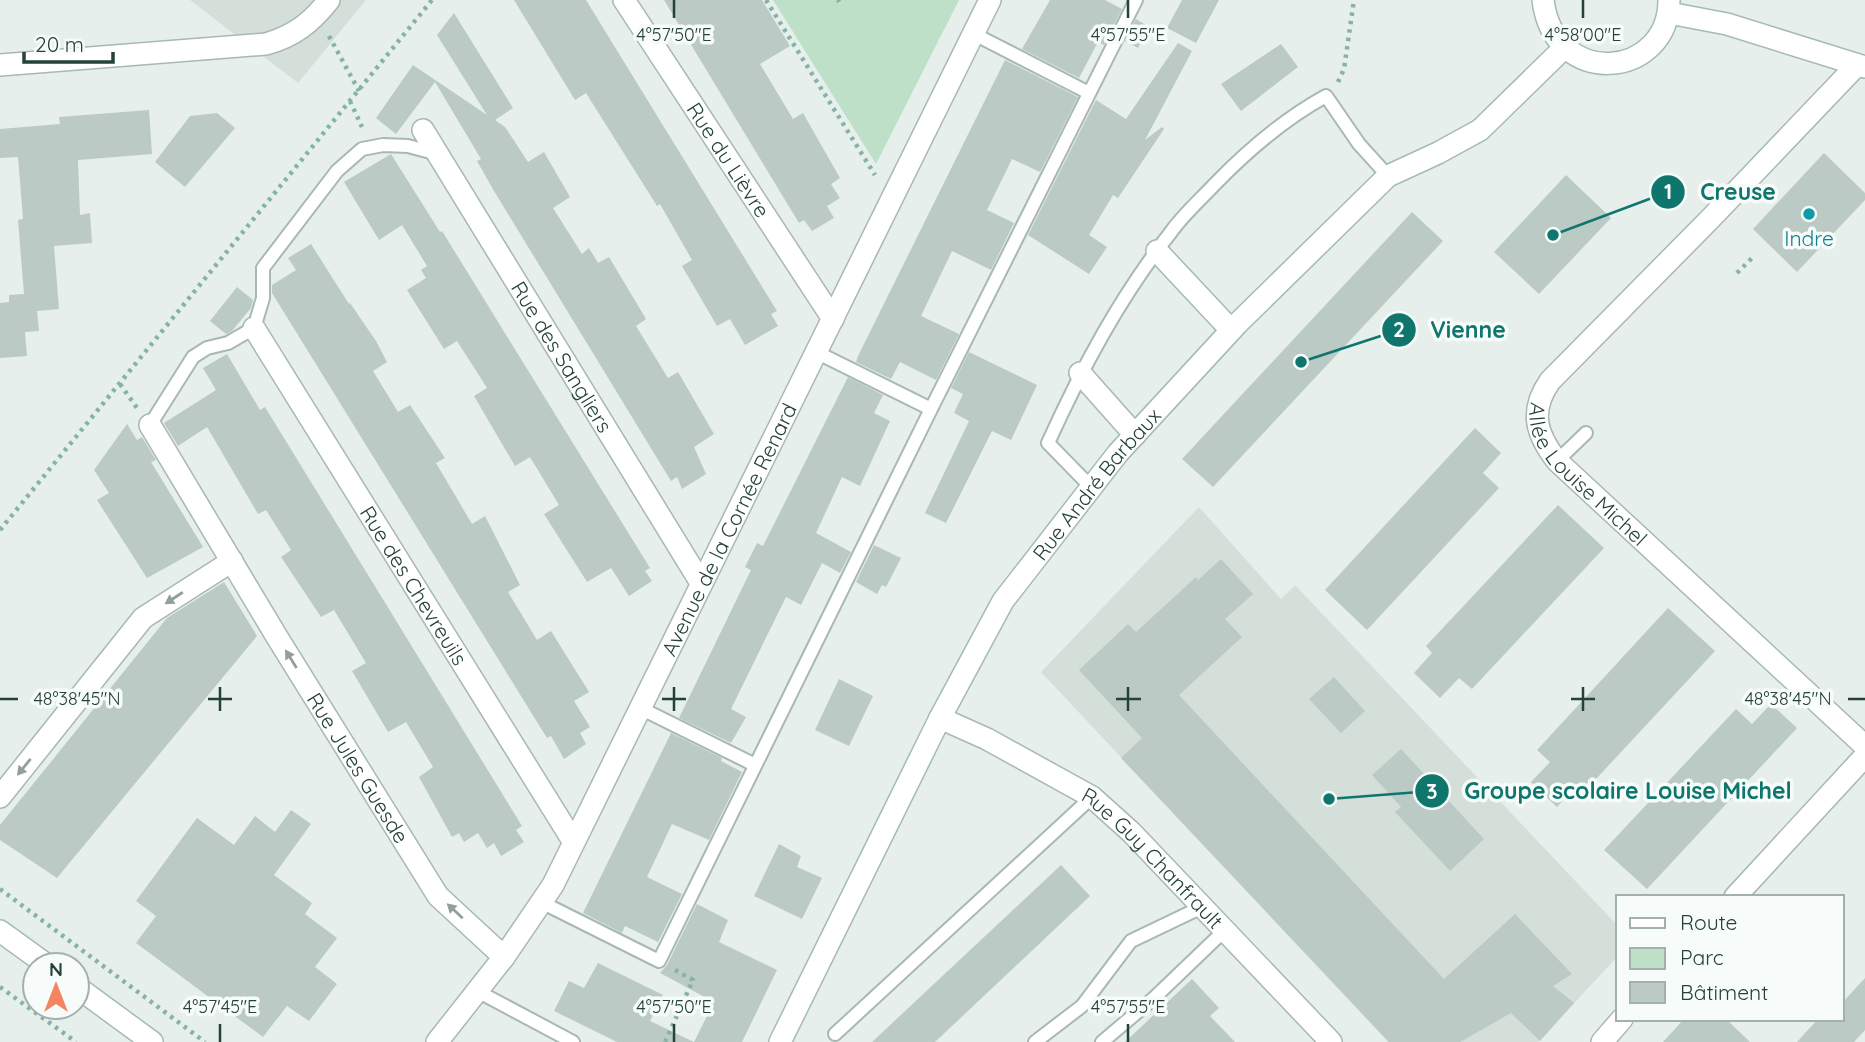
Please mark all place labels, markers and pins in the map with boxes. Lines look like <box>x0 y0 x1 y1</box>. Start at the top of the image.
callout: Creuse <box>1651 170 1790 214</box>
marker: Indre <box>1801 206 1817 222</box>
place label: Indre <box>1784 225 1834 251</box>
callout: Vienne <box>1381 308 1520 352</box>
callout: Groupe scolaire Louise Michel <box>1415 769 1806 813</box>

